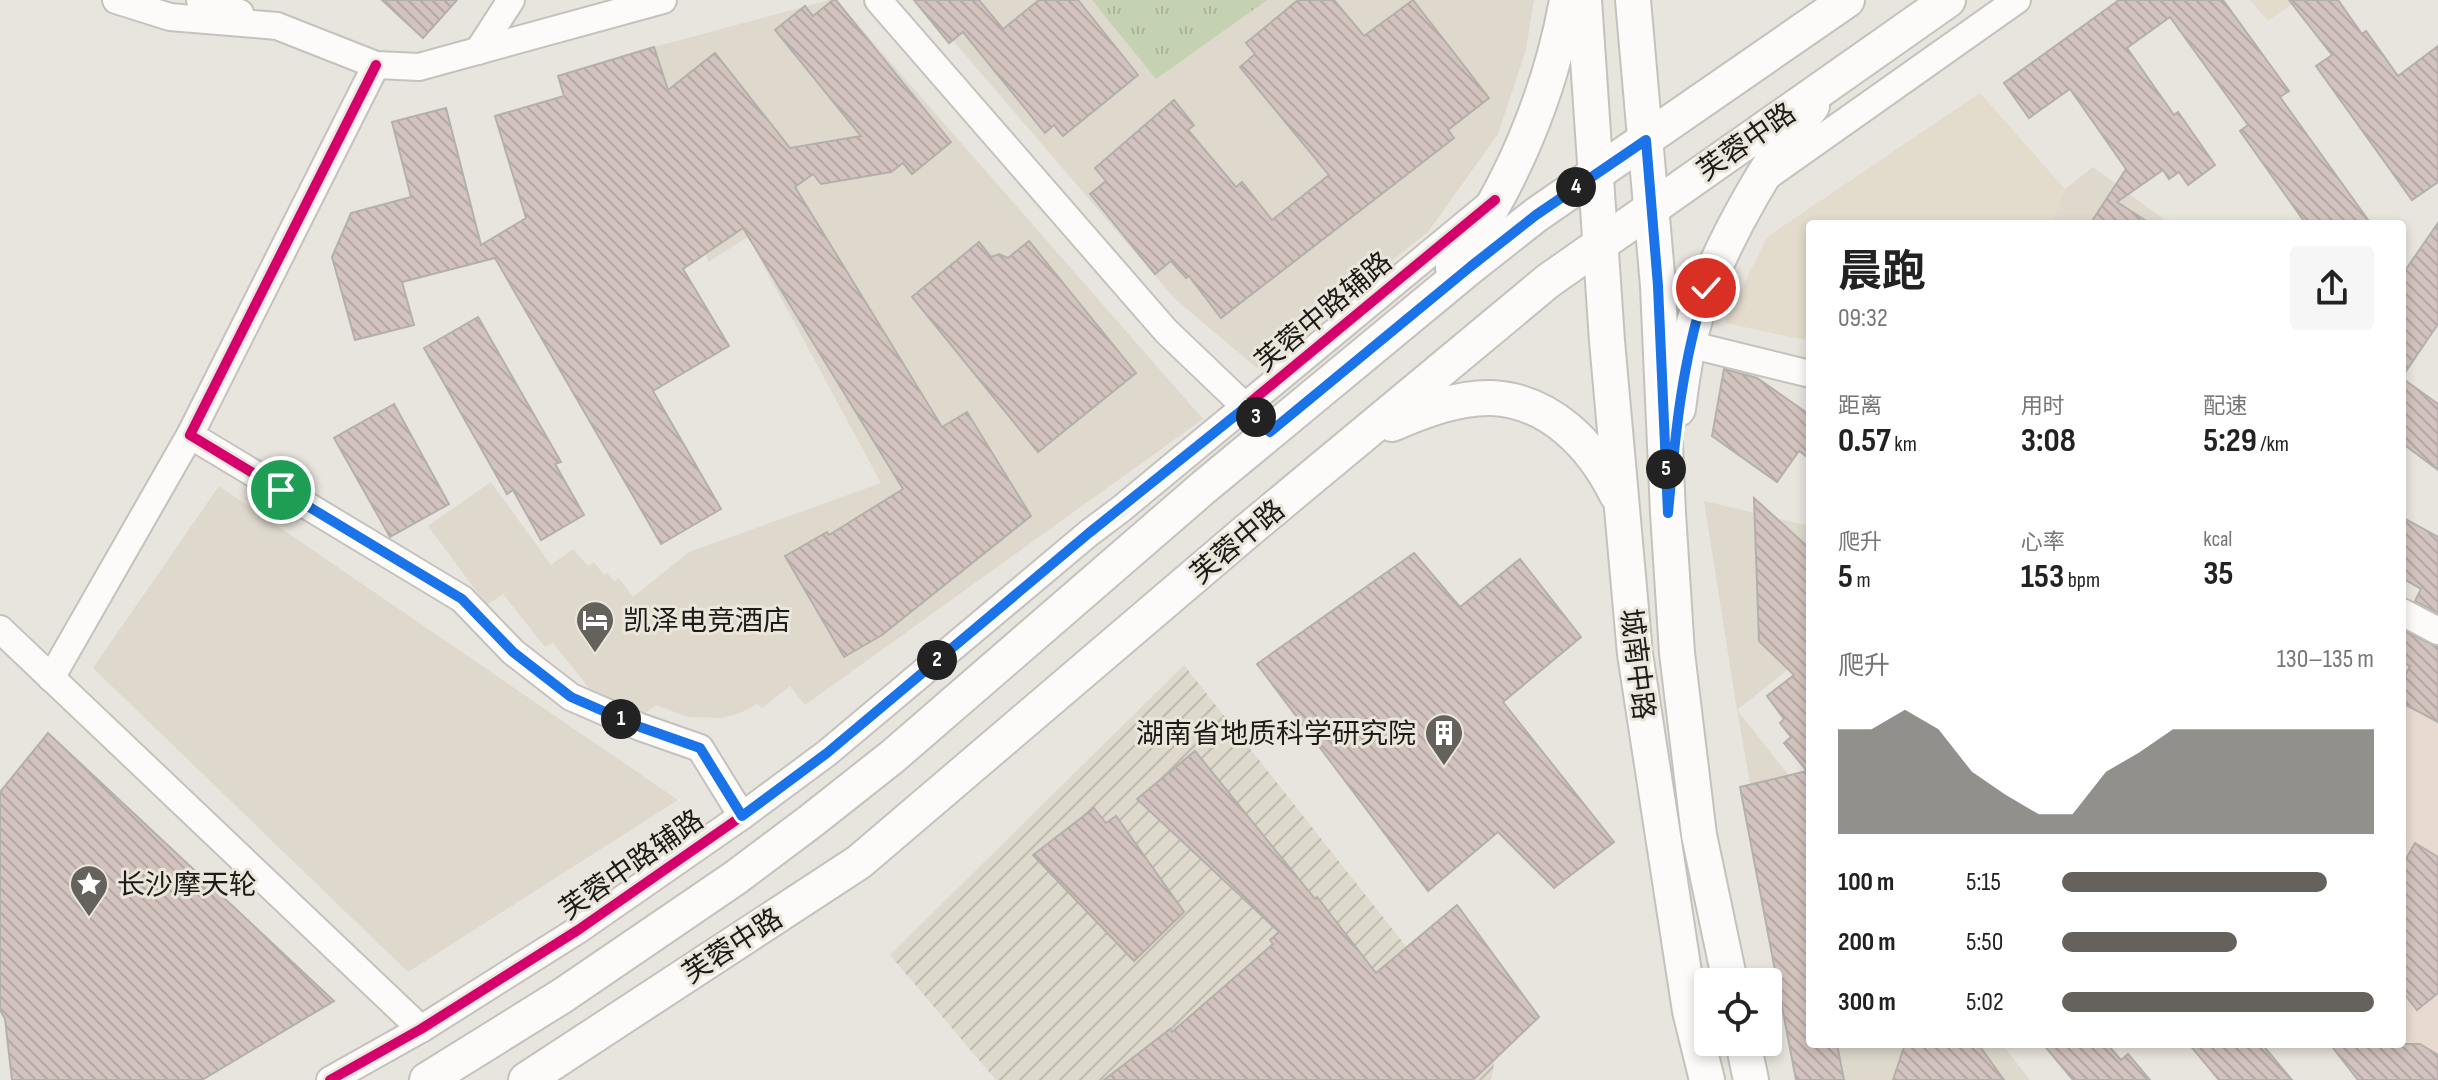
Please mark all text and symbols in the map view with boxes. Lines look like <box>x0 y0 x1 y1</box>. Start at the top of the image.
street label: 芙蓉中路 <box>1692 97 1802 188</box>
pin: 4 <box>1556 167 1596 207</box>
text: 4 <box>1571 173 1581 200</box>
street label: 芙蓉中路辅路 <box>1249 246 1399 379</box>
text: 晨跑 <box>1838 246 1926 299</box>
button: share <box>2290 246 2374 330</box>
pin <box>1672 254 1740 322</box>
icon: check <box>1684 266 1728 310</box>
text: 09:32 <box>1838 303 1888 334</box>
text: 距离 <box>1838 393 1882 420</box>
text: 用时 <box>2021 393 2065 420</box>
text: 配速 <box>2203 393 2247 420</box>
pin: 3 <box>1236 397 1276 437</box>
text: 3 <box>1251 403 1261 430</box>
text: 0.57 <box>1838 420 1891 461</box>
text: 3:08 <box>2021 420 2076 461</box>
text: 5:29 <box>2203 420 2257 461</box>
text: km <box>1891 431 1917 458</box>
text: /km <box>2257 431 2289 458</box>
pin: 5 <box>1646 449 1686 489</box>
text: 5 <box>1661 455 1671 482</box>
pin <box>247 456 315 524</box>
icon: arrive <box>259 468 303 512</box>
street label: 芙蓉中路 <box>1184 494 1291 591</box>
text: kcal <box>2203 526 2232 553</box>
text: 爬升 <box>1838 529 1882 556</box>
text: 心率 <box>2021 529 2065 556</box>
text: 35 <box>2203 553 2234 594</box>
text: 5 <box>1838 556 1853 597</box>
text: 153 <box>2021 556 2064 597</box>
text: m <box>1853 567 1871 594</box>
text: bpm <box>2064 567 2100 594</box>
hotel icon: 凯泽电竞酒店 <box>574 599 616 654</box>
place label: 凯泽电竞酒店 <box>623 605 791 638</box>
street label: 城南中路 <box>1613 607 1660 722</box>
pin: 2 <box>917 640 957 680</box>
text: 130–135 m <box>2277 644 2374 675</box>
text: 2 <box>932 646 942 673</box>
text: 爬升 <box>1838 651 1890 682</box>
pin: 1 <box>601 699 641 739</box>
text: 1 <box>617 705 625 732</box>
building icon: 湖南省地质科学研究院 <box>1423 712 1465 767</box>
place label: 湖南省地质科学研究院 <box>1136 718 1416 751</box>
street label: 芙蓉中路辅路 <box>554 804 710 927</box>
place icon: 长沙摩天轮 <box>68 863 110 918</box>
text: 100 m <box>1838 867 1894 898</box>
text: 5:15 <box>1966 867 2001 898</box>
place label: 长沙摩天轮 <box>117 869 257 902</box>
street label: 芙蓉中路 <box>677 902 789 991</box>
text: 200 m <box>1838 927 1895 958</box>
text: 5:50 <box>1966 927 2003 958</box>
map controls <box>1694 968 1782 1056</box>
button: locate <box>1694 968 1782 1056</box>
text: 300 m <box>1838 987 1896 1018</box>
text: 5:02 <box>1966 987 2004 1018</box>

